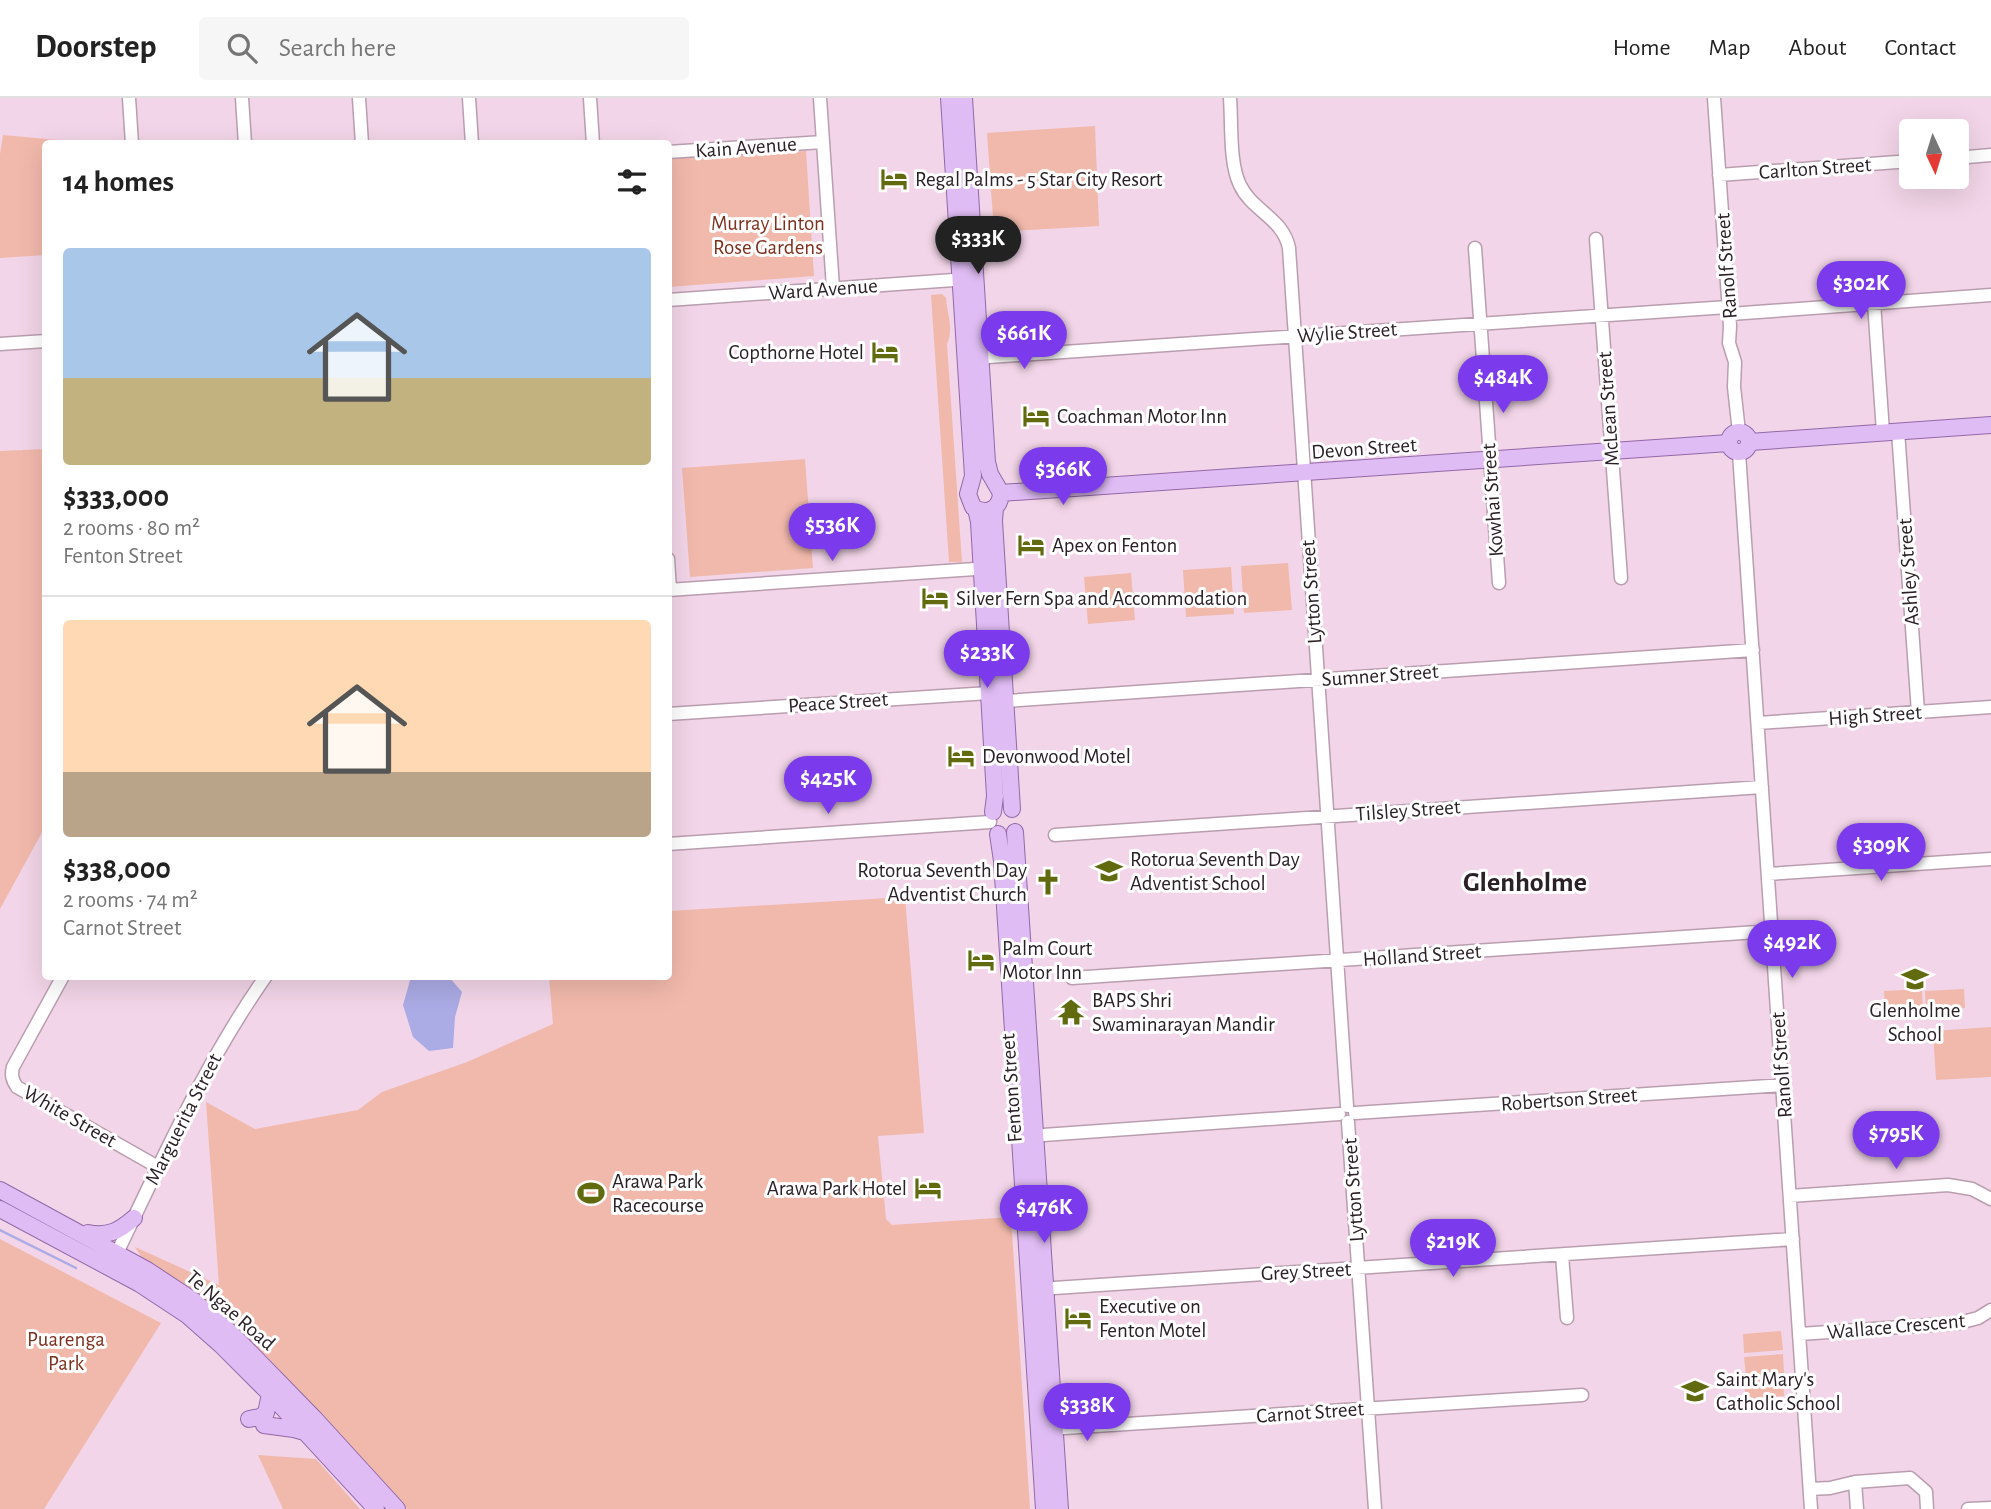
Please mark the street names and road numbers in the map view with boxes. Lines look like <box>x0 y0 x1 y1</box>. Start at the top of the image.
street label: Kain Avenue <box>695 133 797 162</box>
street label: Carlton Street <box>1758 154 1872 183</box>
street label: Ranolf Street <box>1712 212 1741 320</box>
street label: Ward Avenue <box>768 275 878 304</box>
street label: Wylie Street <box>1296 319 1398 346</box>
street label: McLean Street <box>1594 351 1623 467</box>
street label: Devon Street <box>1311 434 1418 463</box>
street label: Kowhai Street <box>1478 442 1507 557</box>
street label: Ashley Street <box>1894 517 1923 626</box>
street label: Lytton Street <box>1297 539 1326 645</box>
street label: Sumner Street <box>1321 661 1440 690</box>
street label: Peace Street <box>787 689 889 716</box>
street label: High Street <box>1828 702 1923 729</box>
street label: Tilsley Street <box>1355 796 1461 825</box>
street label: Holland Street <box>1362 941 1482 970</box>
street label: Ranolf Street <box>1767 1011 1796 1119</box>
street label: Fenton Street <box>997 1033 1026 1143</box>
street label: Marguerita Street <box>141 1050 226 1188</box>
street label: White Street <box>20 1081 120 1152</box>
street label: Robertson Street <box>1500 1084 1638 1115</box>
street label: Lytton Street <box>1339 1137 1368 1243</box>
street label: Grey Street <box>1260 1259 1352 1284</box>
street label: Te Ngae Road <box>182 1266 279 1355</box>
street label: Wallace Crescent <box>1826 1310 1966 1343</box>
street label: Carnot Street <box>1255 1398 1365 1427</box>

